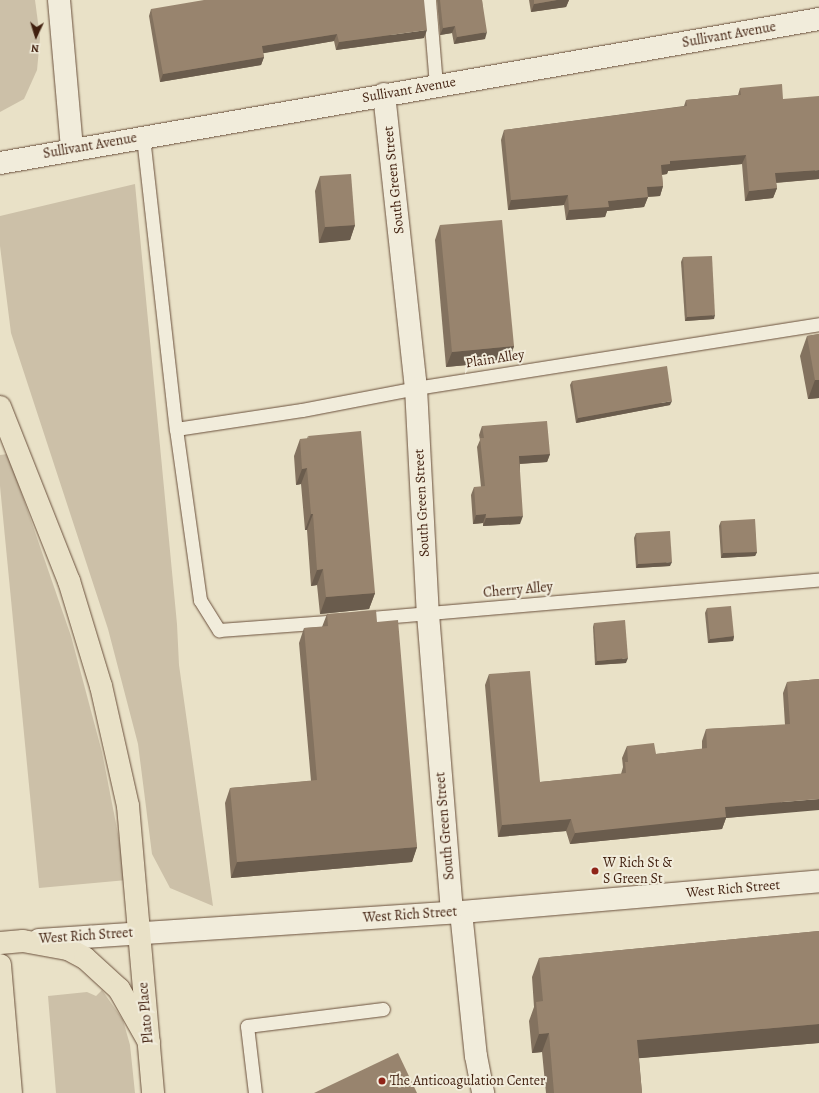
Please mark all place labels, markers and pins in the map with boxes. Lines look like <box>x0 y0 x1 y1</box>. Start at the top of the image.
place label: W Rich St & S Green St <box>603 855 672 888</box>
marker: W Rich St & S Green St <box>590 866 600 876</box>
place label: The Anticoagulation Center <box>390 1073 545 1089</box>
marker: The Anticoagulation Center <box>377 1076 387 1086</box>

